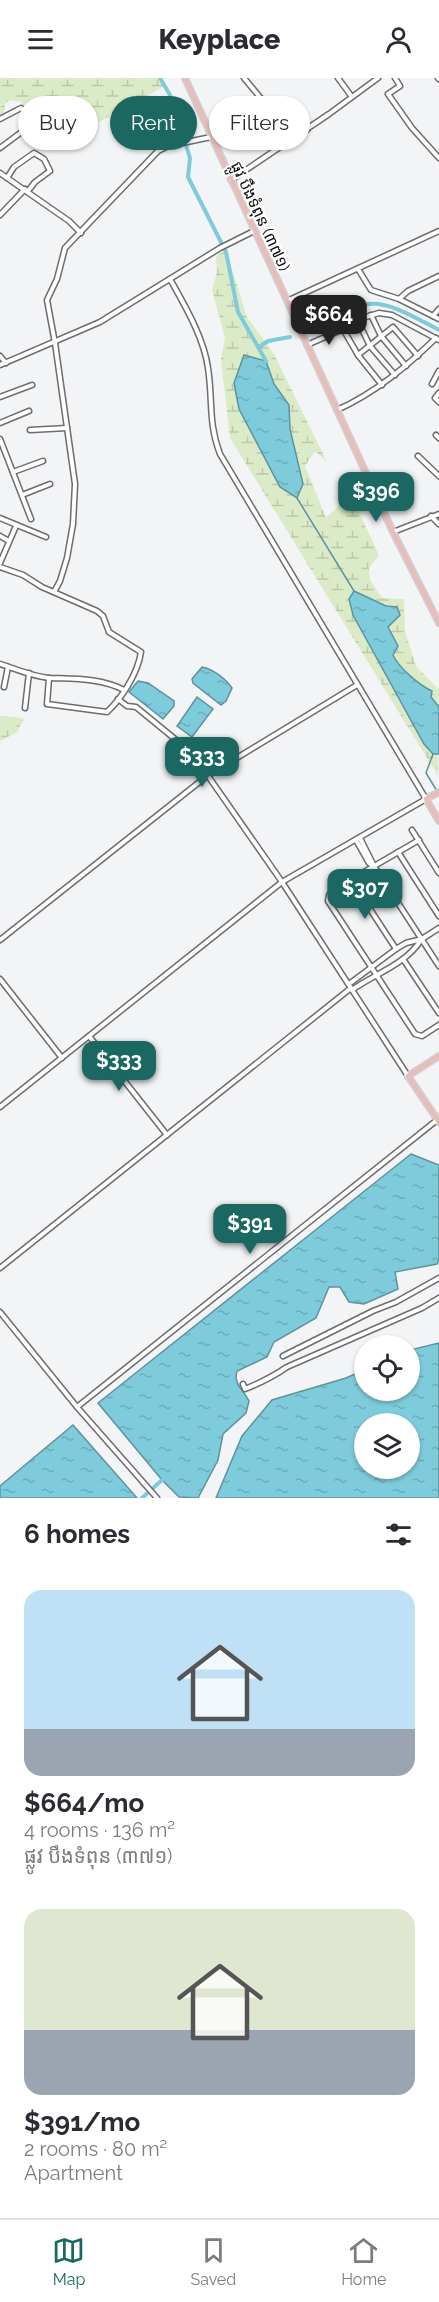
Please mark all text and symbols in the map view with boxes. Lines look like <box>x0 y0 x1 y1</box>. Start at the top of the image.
icon: menu <box>24 23 57 56</box>
icon: person <box>382 23 415 56</box>
text: Keyplace <box>159 24 280 55</box>
chip: Buy <box>18 96 98 150</box>
chip: Rent <box>110 96 197 150</box>
chip: Filters <box>209 96 310 150</box>
street label: ផ្លូវ បឹងទំពុន (៣៧១) <box>223 158 295 276</box>
pin: $664 <box>293 295 365 346</box>
text: $664 <box>305 302 353 326</box>
pin: $396 <box>340 472 412 523</box>
text: $396 <box>352 479 400 503</box>
pin: $333 <box>166 737 238 788</box>
text: $333 <box>179 744 225 768</box>
pin: $307 <box>329 869 401 920</box>
text: $307 <box>341 876 389 900</box>
pin: $333 <box>83 1041 155 1092</box>
text: $333 <box>96 1048 142 1072</box>
pin: $391 <box>214 1204 286 1255</box>
text: $391 <box>227 1211 273 1235</box>
map controls <box>354 1335 420 1479</box>
button: locate <box>354 1335 420 1401</box>
button: layers <box>354 1413 420 1479</box>
icon: filters <box>382 1518 415 1551</box>
text: 6 homes <box>24 1519 130 1549</box>
icon: home <box>166 1629 274 1737</box>
text: $664/mo <box>24 1788 144 1818</box>
text: 4 rooms · 136 m² <box>24 1818 175 1842</box>
text: ផ្លូវ បឹងទំពុន (៣៧១) <box>24 1844 172 1868</box>
icon: home <box>166 1948 274 2056</box>
text: $391/mo <box>24 2107 140 2137</box>
text: 2 rooms · 80 m² <box>24 2137 167 2161</box>
text: Apartment <box>24 2161 123 2185</box>
tab: Map <box>52 2234 85 2289</box>
tab: Saved <box>190 2234 236 2289</box>
tab: Home <box>341 2234 386 2289</box>

